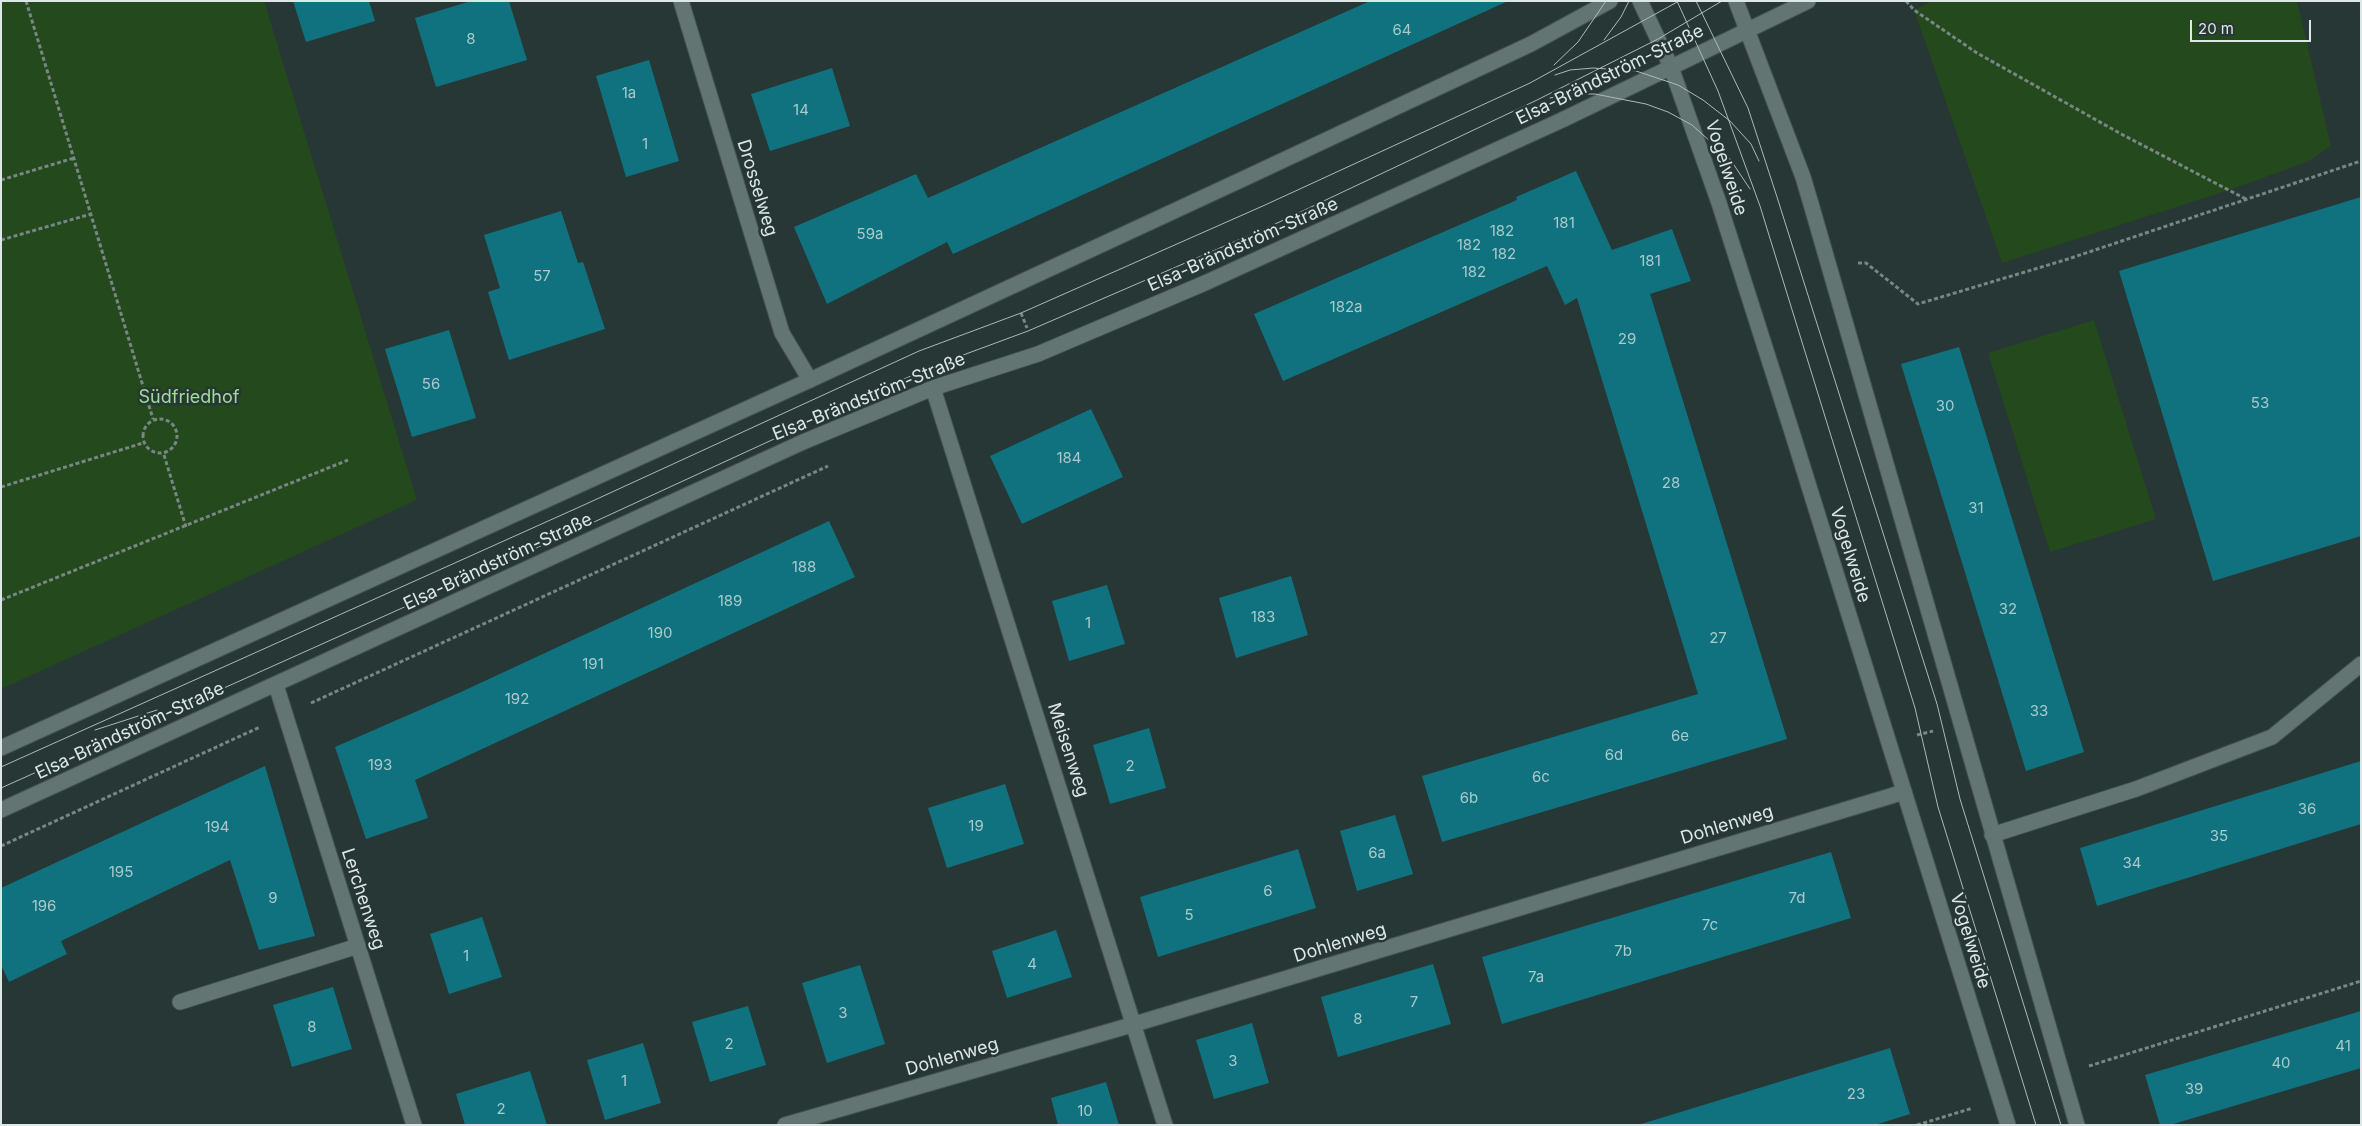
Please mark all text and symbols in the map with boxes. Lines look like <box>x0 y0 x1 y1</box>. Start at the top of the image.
scale bar <box>2192 10 2313 42</box>
text: 20 m <box>2198 19 2234 38</box>
street label: Elsa-Brändström-Straße <box>1513 20 1707 130</box>
house number: 64 <box>1393 21 1411 39</box>
house number: 8 <box>466 30 476 48</box>
house number: 1a <box>622 84 636 102</box>
house number: 14 <box>793 101 809 119</box>
street label: Vogelweide <box>1700 118 1752 218</box>
house number: 1 <box>642 135 648 153</box>
street label: Drosselweg <box>732 137 782 239</box>
street label: Elsa-Brändström-Straße <box>1145 193 1341 297</box>
house number: 181 <box>1553 214 1575 232</box>
house number: 182 <box>1490 222 1514 240</box>
house number: 59a <box>857 225 883 243</box>
house number: 182 <box>1457 236 1481 254</box>
house number: 182 <box>1492 245 1516 263</box>
house number: 181 <box>1639 252 1661 270</box>
house number: 182 <box>1462 263 1486 281</box>
house number: 57 <box>533 267 551 285</box>
house number: 182a <box>1330 298 1362 316</box>
house number: 29 <box>1618 330 1636 348</box>
street label: Elsa-Brändström-Straße <box>769 348 969 446</box>
house number: 56 <box>422 375 440 393</box>
park label: Südfriedhof <box>139 387 239 409</box>
house number: 53 <box>2251 394 2269 412</box>
house number: 30 <box>1936 397 1954 415</box>
house number: 184 <box>1056 449 1082 467</box>
house number: 28 <box>1662 474 1680 492</box>
house number: 31 <box>1968 499 1984 517</box>
street label: Vogelweide <box>1825 505 1875 605</box>
street label: Elsa-Brändström-Straße <box>400 509 596 615</box>
house number: 188 <box>792 558 816 576</box>
house number: 189 <box>718 592 742 610</box>
house number: 32 <box>1999 600 2017 618</box>
house number: 183 <box>1251 608 1275 626</box>
house number: 1 <box>1085 614 1091 632</box>
house number: 190 <box>648 624 672 642</box>
house number: 27 <box>1709 629 1727 647</box>
house number: 191 <box>582 655 604 673</box>
street label: Elsa-Brändström-Straße <box>32 678 228 784</box>
house number: 192 <box>505 690 529 708</box>
street label: Meisenweg <box>1043 700 1093 800</box>
house number: 33 <box>2030 702 2048 720</box>
house number: 6e <box>1671 727 1689 745</box>
house number: 6d <box>1605 746 1623 764</box>
house number: 193 <box>368 756 392 774</box>
house number: 2 <box>1125 757 1135 775</box>
house number: 6c <box>1532 768 1550 786</box>
house number: 6b <box>1460 789 1478 807</box>
house number: 36 <box>2298 800 2316 818</box>
street label: Dohlenweg <box>1678 801 1776 849</box>
house number: 19 <box>968 817 984 835</box>
house number: 194 <box>204 818 230 836</box>
house number: 35 <box>2210 827 2228 845</box>
house number: 6a <box>1368 844 1386 862</box>
street label: Lerchenweg <box>336 846 390 952</box>
house number: 34 <box>2123 854 2141 872</box>
house number: 195 <box>109 863 133 881</box>
house number: 6 <box>1263 882 1273 900</box>
house number: 9 <box>268 889 278 907</box>
house number: 7d <box>1789 889 1805 907</box>
street label: Vogelweide <box>1945 891 1995 991</box>
house number: 196 <box>32 897 56 915</box>
house number: 5 <box>1184 906 1194 924</box>
house number: 7c <box>1702 916 1718 934</box>
street label: Dohlenweg <box>1291 919 1389 967</box>
house number: 7b <box>1614 942 1632 960</box>
house number: 1 <box>463 947 469 965</box>
house number: 4 <box>1027 955 1037 973</box>
house number: 7a <box>1528 968 1544 986</box>
house number: 7 <box>1410 993 1418 1011</box>
house number: 3 <box>838 1004 848 1022</box>
house number: 8 <box>1353 1010 1363 1028</box>
house number: 8 <box>307 1018 317 1036</box>
street label: Dohlenweg <box>903 1033 1001 1081</box>
house number: 2 <box>724 1035 734 1053</box>
house number: 41 <box>2335 1037 2351 1055</box>
house number: 3 <box>1228 1052 1238 1070</box>
house number: 40 <box>2271 1054 2291 1072</box>
house number: 1 <box>621 1072 627 1090</box>
house number: 39 <box>2185 1080 2203 1098</box>
house number: 23 <box>1847 1085 1865 1103</box>
house number: 2 <box>496 1100 506 1118</box>
house number: 10 <box>1077 1102 1093 1120</box>

